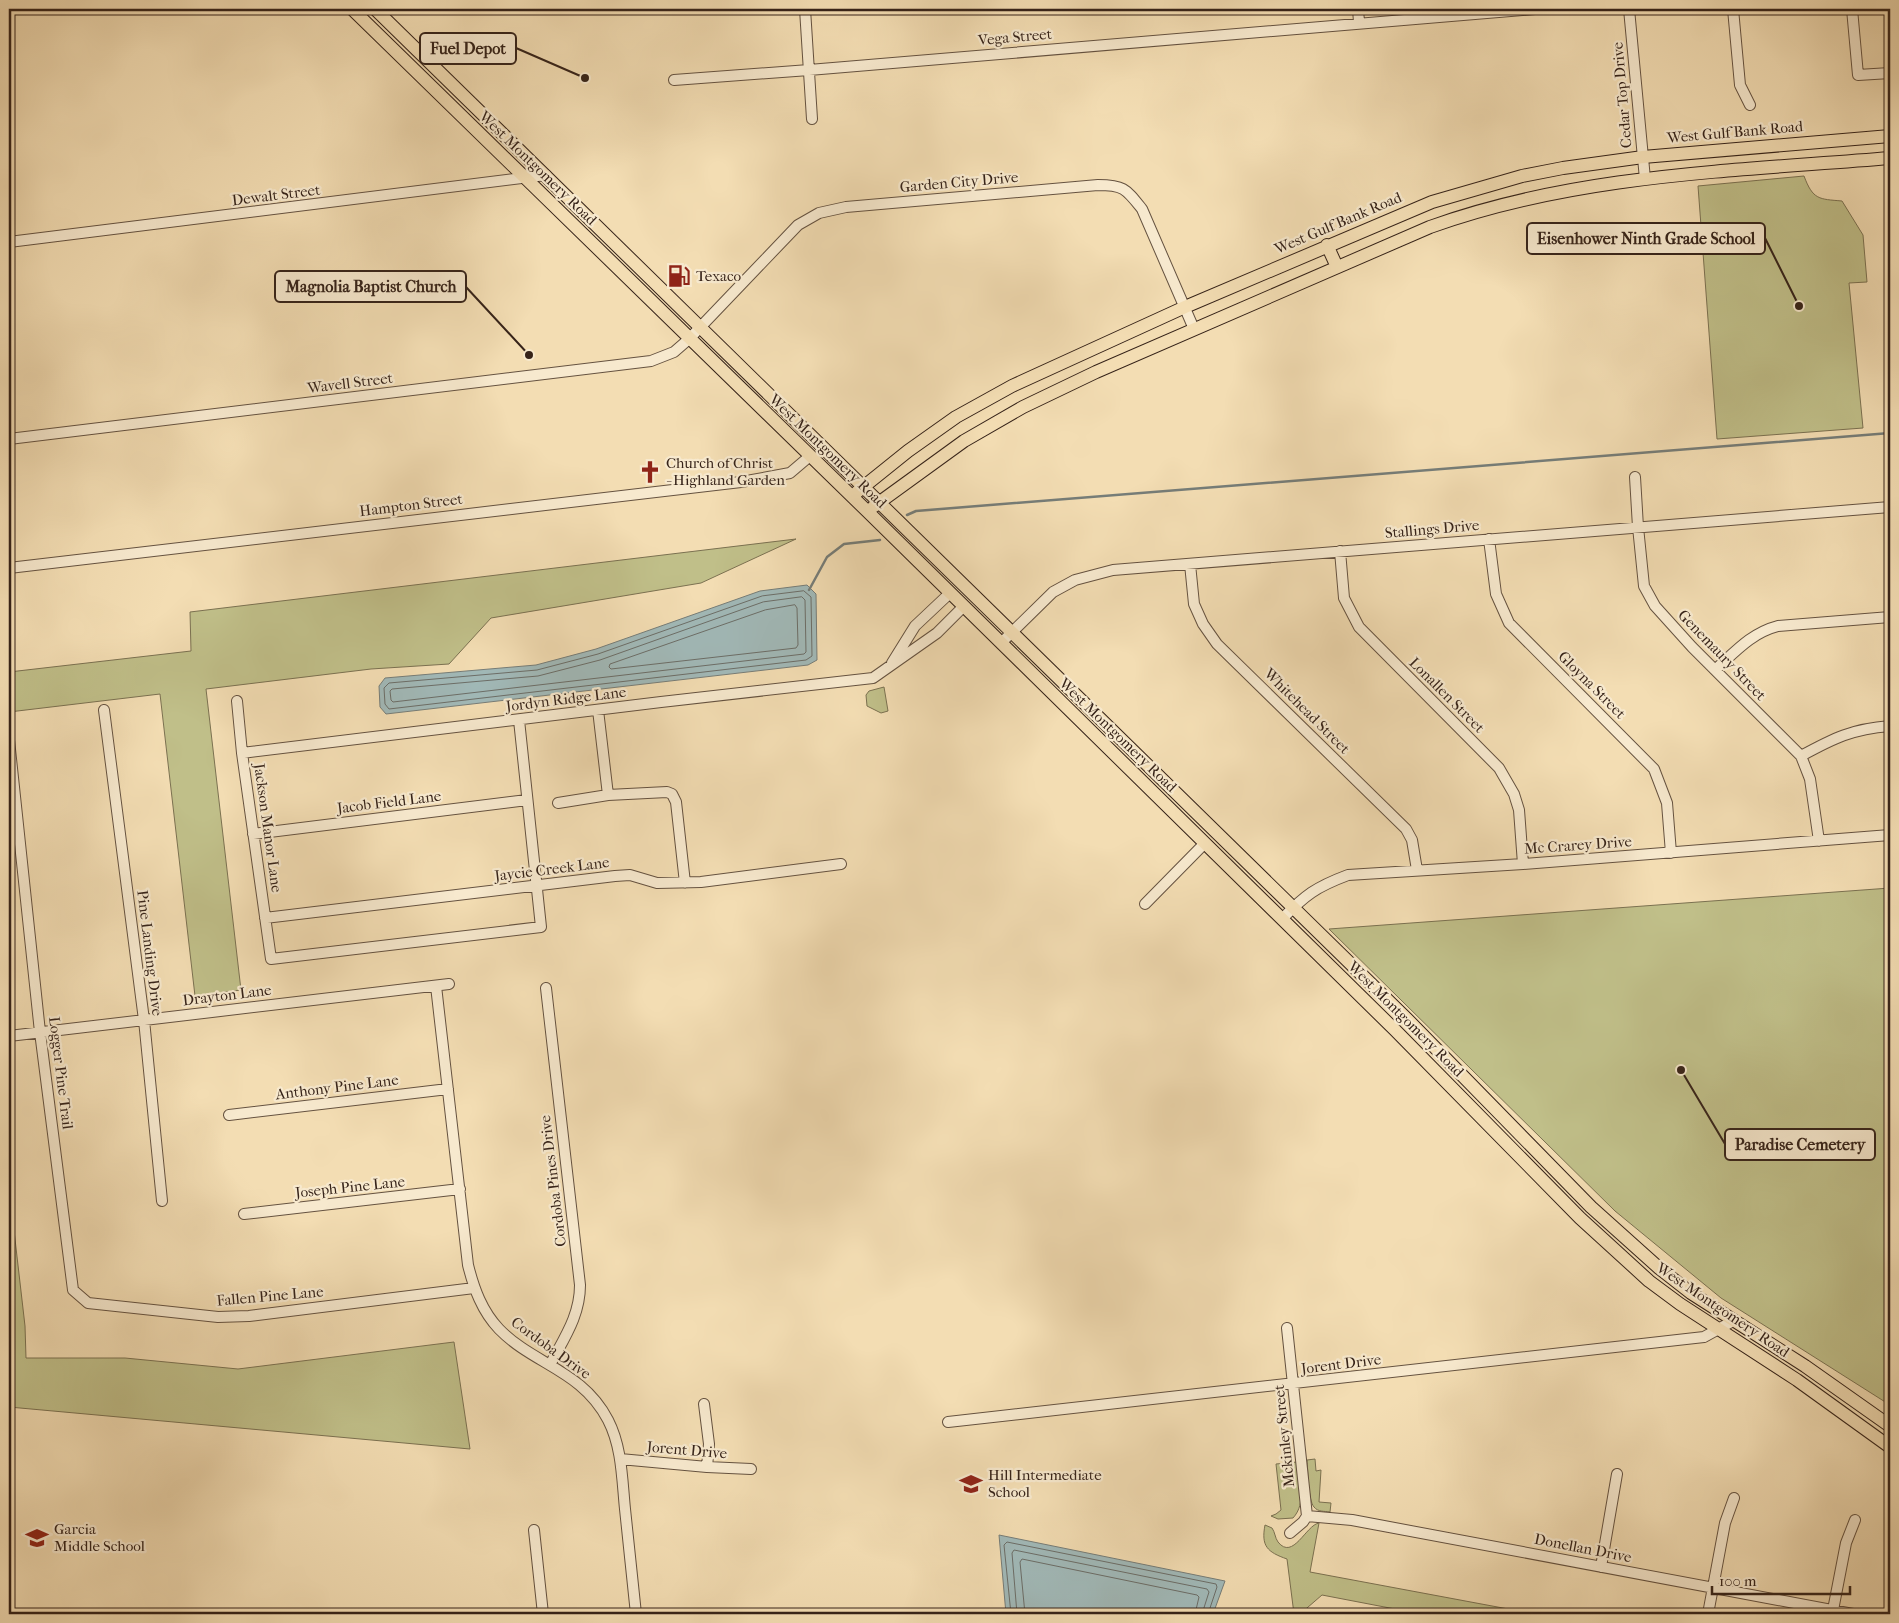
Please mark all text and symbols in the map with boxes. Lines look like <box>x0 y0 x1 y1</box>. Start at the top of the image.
street label: Vega Street <box>976 25 1053 49</box>
callout: Fuel Depot <box>420 33 516 64</box>
text: Fuel Depot <box>429 39 506 59</box>
street label: Cedar Top Drive <box>1608 41 1636 149</box>
street label: West Montgomery Road <box>475 106 601 229</box>
street label: West Gulf Bank Road <box>1665 117 1805 147</box>
street label: Garden City Drive <box>899 168 1020 196</box>
street label: Dewalt Street <box>231 181 322 209</box>
street label: West Gulf Bank Road <box>1271 188 1405 258</box>
callout: Eisenhower Ninth Grade School <box>1527 223 1765 254</box>
text: Eisenhower Ninth Grade School <box>1537 229 1756 248</box>
fuel station icon: Texaco <box>666 263 692 289</box>
place label: Texaco <box>696 267 742 285</box>
callout: Magnolia Baptist Church <box>275 271 466 302</box>
text: Magnolia Baptist Church <box>284 277 458 297</box>
street label: Wavell Street <box>305 369 394 397</box>
street label: West Montgomery Road <box>765 389 891 512</box>
place label: Church of Christ - Highland Garden <box>666 454 785 489</box>
church icon: Church of Christ - Highland Garden <box>637 459 663 485</box>
street label: Hampton Street <box>358 490 464 520</box>
street label: Stallings Drive <box>1384 516 1481 542</box>
street label: Genemaury Street <box>1674 606 1770 705</box>
street label: Gloyna Street <box>1554 647 1630 723</box>
street label: Lonallen Street <box>1405 653 1489 737</box>
street label: Whitehead Street <box>1260 664 1354 758</box>
street label: West Montgomery Road <box>1055 673 1181 796</box>
street label: Jordyn Ridge Lane <box>504 683 628 715</box>
street label: Jackson Manor Lane <box>250 761 286 894</box>
street label: Jacob Field Lane <box>335 787 443 817</box>
street label: Mc Crarey Drive <box>1523 832 1633 858</box>
street label: Jaycie Creek Lane <box>493 853 611 885</box>
street label: Pine Landing Drive <box>133 889 167 1017</box>
street label: West Montgomery Road <box>1344 957 1468 1081</box>
street label: Drayton Lane <box>182 981 273 1009</box>
street label: Logger Pine Trail <box>45 1016 77 1130</box>
street label: Anthony Pine Lane <box>273 1070 400 1104</box>
street label: Cordoba Pines Drive <box>536 1114 570 1248</box>
callout: Paradise Cemetery <box>1725 1129 1875 1160</box>
text: Paradise Cemetery <box>1735 1135 1867 1155</box>
street label: Joseph Pine Lane <box>293 1172 406 1202</box>
street label: West Montgomery Road <box>1652 1258 1794 1362</box>
street label: Fallen Pine Lane <box>216 1282 325 1310</box>
street label: Cordoba Drive <box>508 1313 595 1383</box>
street label: Jorent Drive <box>1299 1350 1383 1378</box>
street label: Mckinley Street <box>1270 1383 1298 1488</box>
street label: Jorent Drive <box>645 1437 728 1463</box>
place label: Hill Intermediate School <box>988 1466 1102 1501</box>
school or university icon: Hill Intermediate School <box>958 1471 984 1497</box>
place label: Garcia Middle School <box>54 1520 145 1555</box>
school or university icon: Garcia Middle School <box>24 1525 50 1551</box>
street label: Donellan Drive <box>1533 1530 1634 1566</box>
scale bar <box>1712 1563 1849 1595</box>
text: 100 m <box>1719 1572 1757 1590</box>

